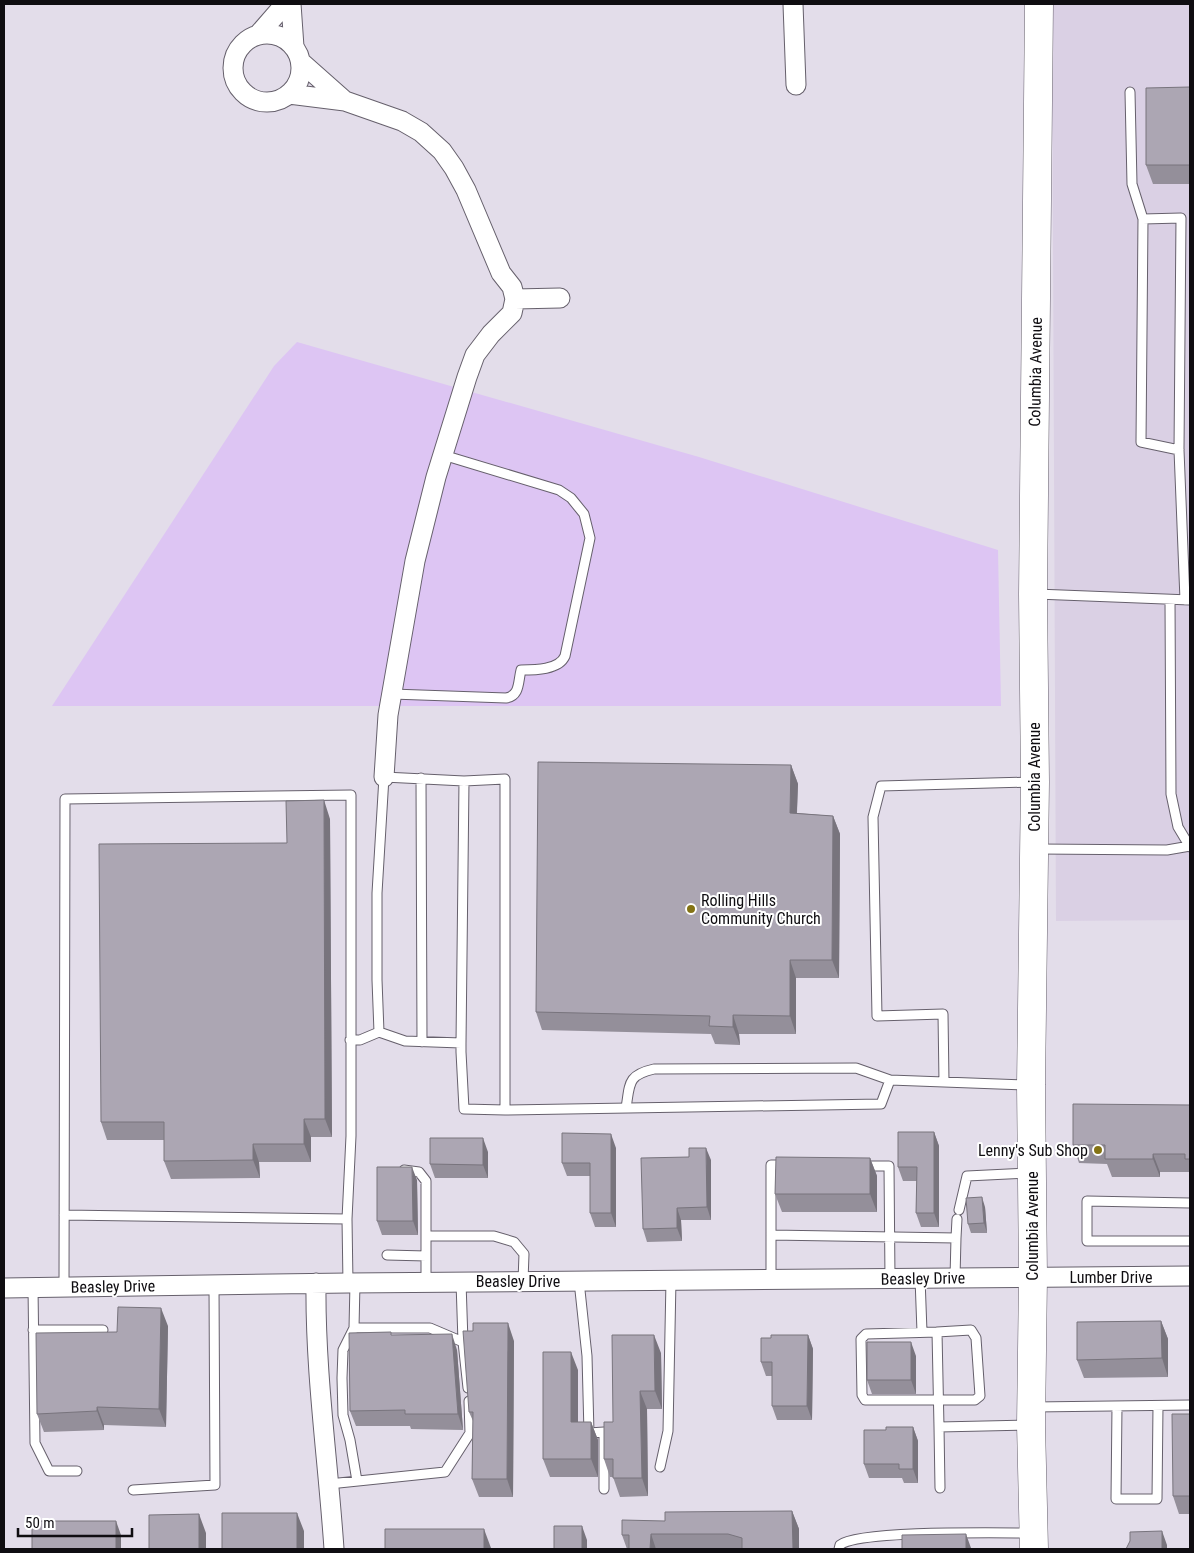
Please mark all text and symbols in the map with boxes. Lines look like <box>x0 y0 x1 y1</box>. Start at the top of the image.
street label: Columbia Avenue <box>1025 317 1046 427</box>
street label: Columbia Avenue <box>1025 722 1044 832</box>
place label: Rolling Hills Community Church <box>701 891 821 928</box>
marker: Rolling Hills Community Church <box>685 903 697 915</box>
place label: Lenny's Sub Shop <box>978 1141 1088 1160</box>
marker: Lenny's Sub Shop <box>1092 1144 1104 1156</box>
street label: Columbia Avenue <box>1023 1171 1042 1281</box>
street label: Beasley Drive <box>881 1268 965 1289</box>
street label: Lumber Drive <box>1070 1268 1152 1287</box>
street label: Beasley Drive <box>476 1272 560 1291</box>
street label: Beasley Drive <box>71 1276 155 1297</box>
scale bar <box>18 1506 131 1538</box>
text: 50 m <box>25 1514 55 1532</box>

